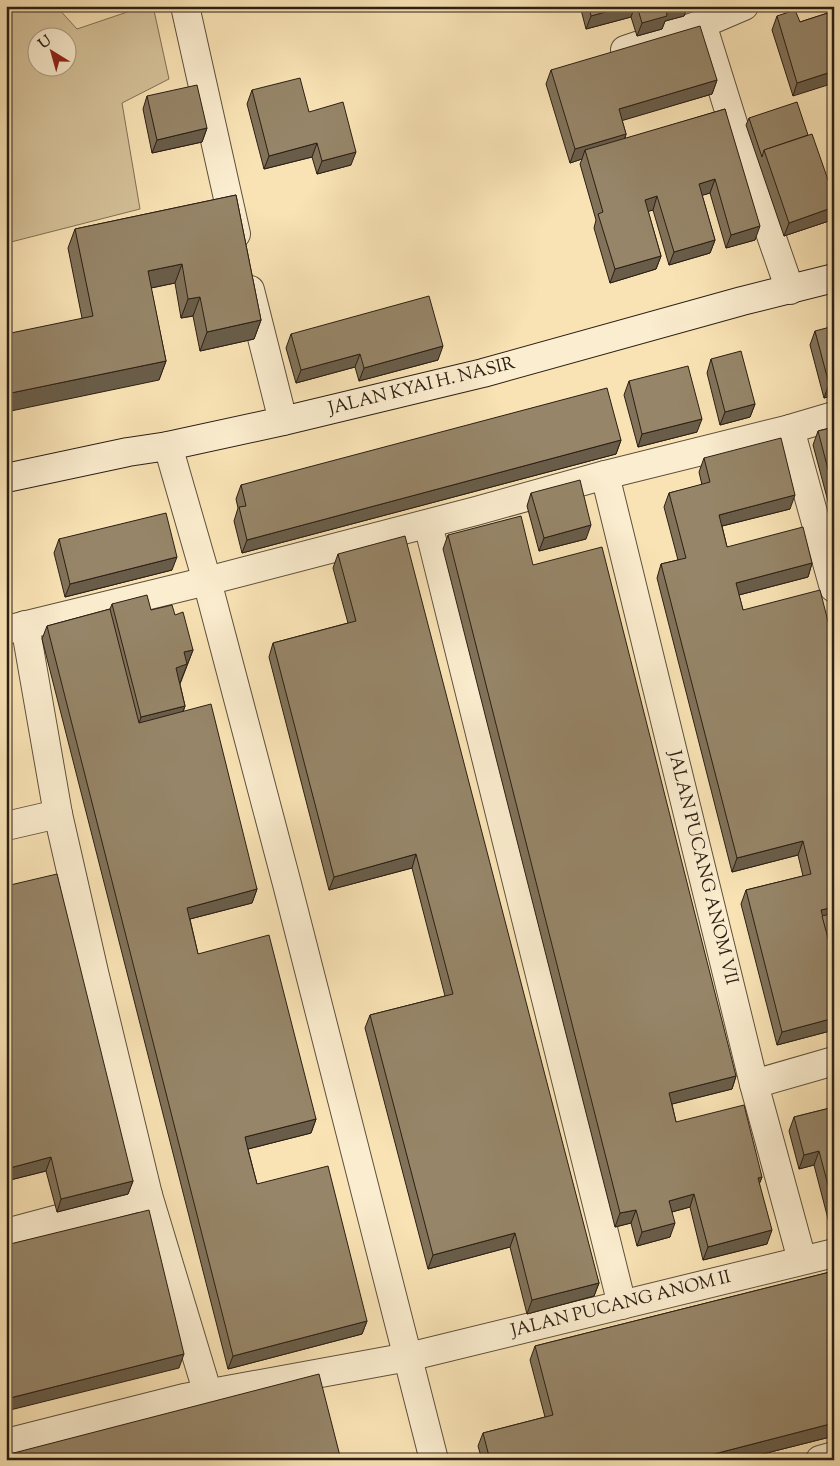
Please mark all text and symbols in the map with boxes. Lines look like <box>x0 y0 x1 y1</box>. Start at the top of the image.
north arrow <box>28 28 78 78</box>
text: U <box>35 31 56 55</box>
street label: JALAN KYAI H. NASIR <box>325 351 518 423</box>
street label: JALAN PUCANG ANOM VII <box>660 747 744 988</box>
street label: JALAN PUCANG ANOM II <box>507 1265 734 1345</box>

